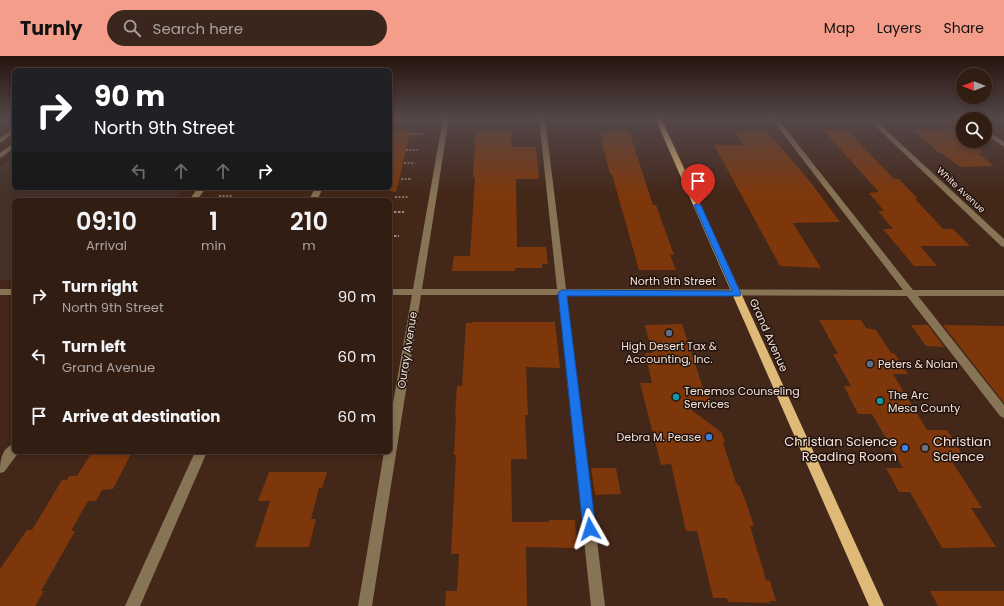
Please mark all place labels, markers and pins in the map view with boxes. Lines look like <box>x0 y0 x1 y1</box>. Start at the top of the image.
pin <box>681 164 715 205</box>
marker: High Desert Tax & Accounting, Inc. <box>664 328 674 338</box>
place label: High Desert Tax & Accounting, Inc. <box>621 338 718 367</box>
place label: Peters & Nolan <box>878 356 958 372</box>
marker: Peters & Nolan <box>865 359 875 369</box>
place label: Tenemos Counseling Services <box>684 383 800 412</box>
place label: The Arc Mesa County <box>888 387 961 416</box>
marker: Tenemos Counseling Services <box>671 392 681 402</box>
marker: The Arc Mesa County <box>875 396 885 406</box>
place label: Debra M. Pease <box>617 429 701 445</box>
marker: Debra M. Pease <box>704 432 714 442</box>
place label: Christian Science Reading Room <box>784 432 897 466</box>
place label: Christian Science <box>933 432 991 466</box>
marker: Christian Science Reading Room <box>900 443 910 453</box>
marker: Christian Science <box>920 443 930 453</box>

